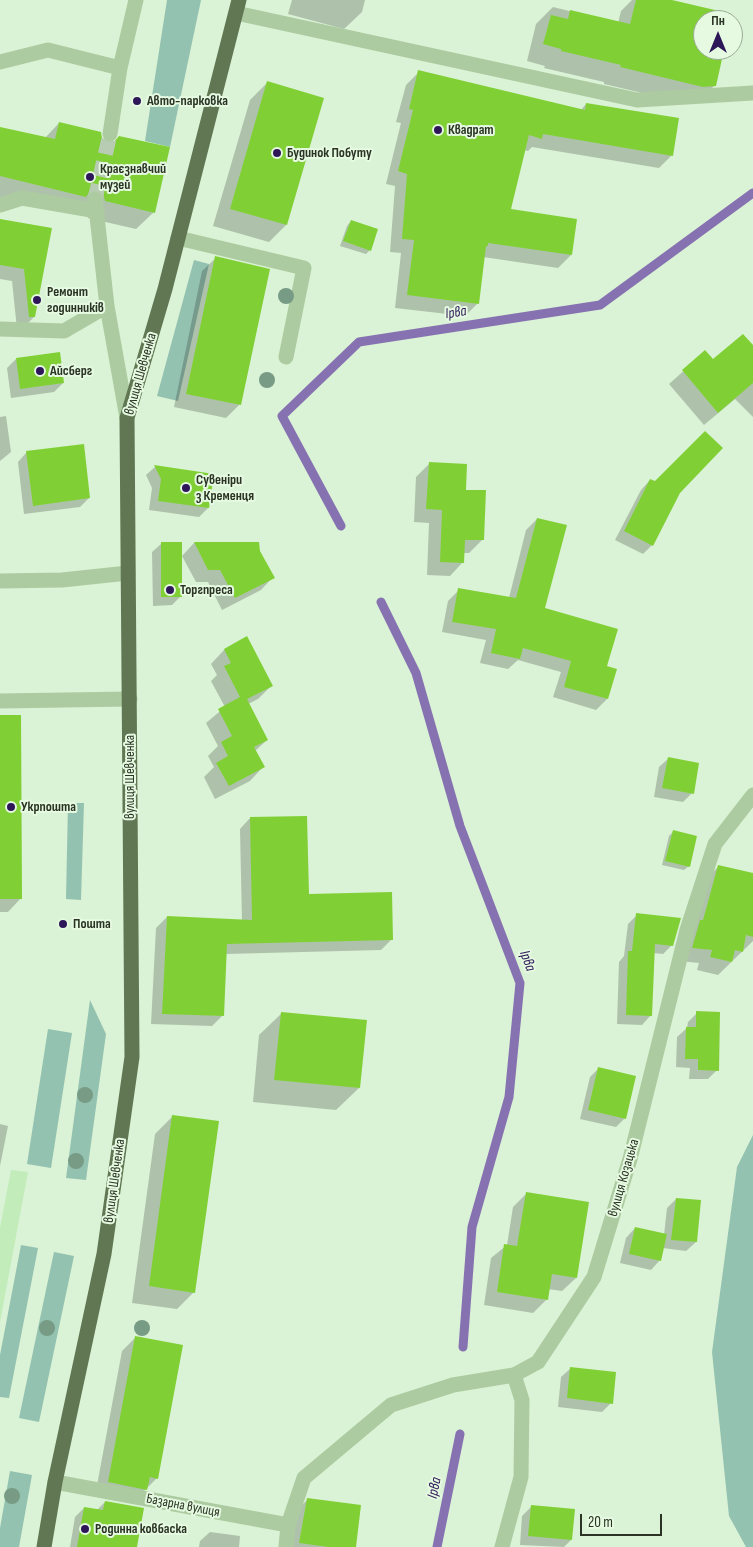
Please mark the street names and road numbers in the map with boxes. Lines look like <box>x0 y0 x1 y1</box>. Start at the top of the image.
street label: вулиця Шевченка <box>121 331 161 417</box>
street label: вулиця Шевченка <box>122 735 138 819</box>
street label: вулиця Козацька <box>605 1137 643 1219</box>
street label: вулиця Шевченка <box>101 1138 129 1224</box>
street label: Базарна вулиця <box>145 1491 221 1521</box>

